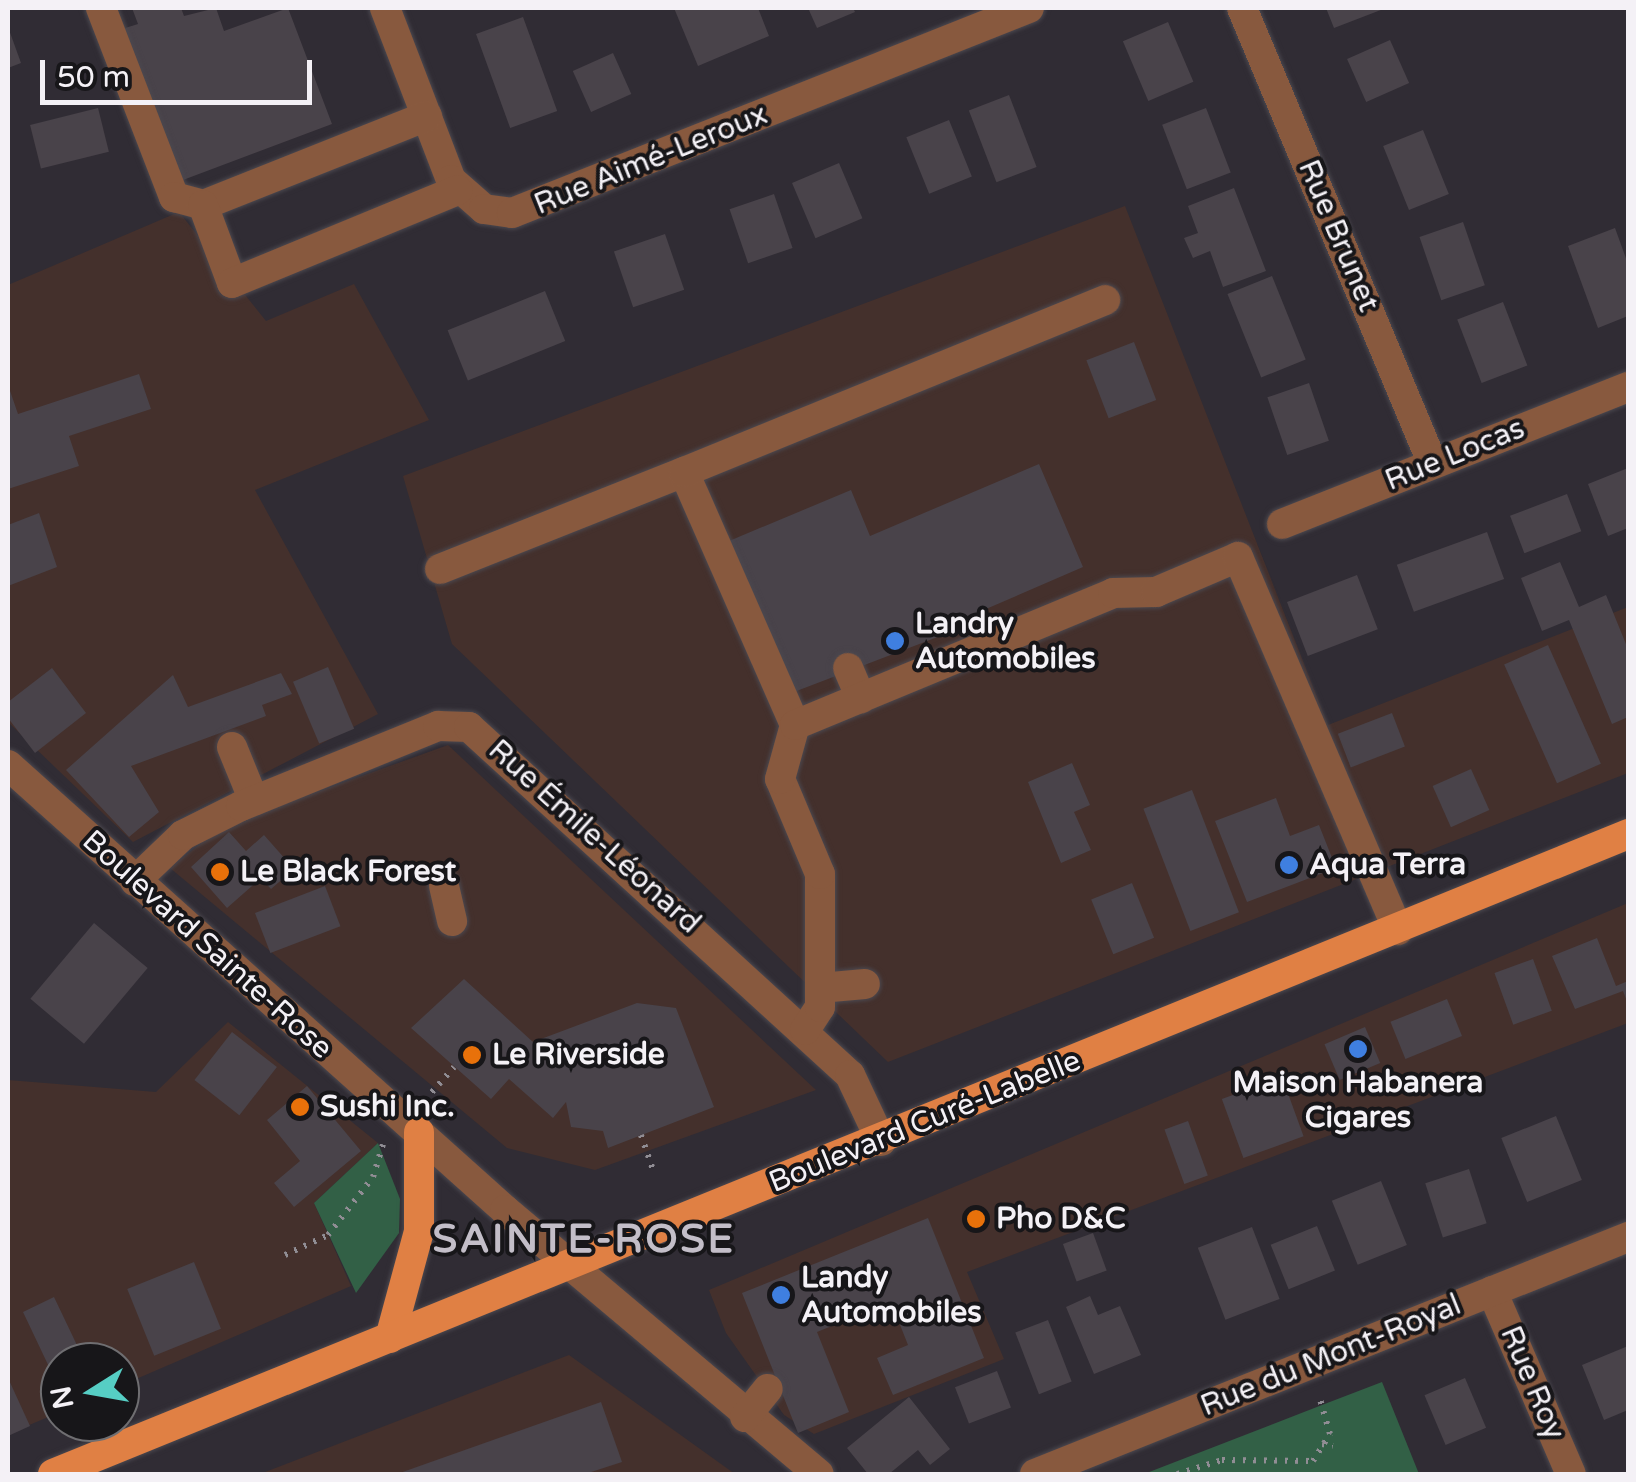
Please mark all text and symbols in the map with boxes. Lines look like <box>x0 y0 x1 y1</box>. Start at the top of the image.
scale bar <box>45 40 318 102</box>
text: 50 m <box>57 59 130 96</box>
street label: Rue Aimé-Leroux <box>529 97 773 223</box>
street label: Rue Brunet <box>1290 155 1386 317</box>
street label: Rue Locas <box>1380 411 1530 499</box>
place label: Landry Automobiles <box>915 606 1096 676</box>
marker: Landry Automobiles <box>884 630 906 652</box>
street label: Rue Émile-Léonard <box>481 732 707 942</box>
street label: Boulevard Sainte-Rose <box>75 823 339 1067</box>
place label: Aqua Terra <box>1309 847 1466 883</box>
place label: Le Black Forest <box>240 854 456 890</box>
marker: Aqua Terra <box>1278 854 1300 876</box>
marker: Le Black Forest <box>209 861 231 883</box>
place label: Le Riverside <box>492 1037 665 1073</box>
marker: Maison Habanera Cigares <box>1347 1038 1369 1060</box>
street label: Boulevard Curé-Labelle <box>764 1043 1086 1201</box>
marker: Le Riverside <box>461 1044 483 1066</box>
place label: Maison Habanera Cigares <box>1233 1065 1483 1136</box>
place label: Sushi Inc. <box>320 1089 455 1125</box>
marker: Sushi Inc. <box>289 1096 311 1118</box>
place label: Pho D&C <box>996 1201 1126 1237</box>
marker: Pho D&C <box>965 1208 987 1230</box>
district label: SAINTE-ROSE <box>433 1215 735 1263</box>
place label: Landy Automobiles <box>801 1260 982 1330</box>
marker: Landy Automobiles <box>770 1284 792 1306</box>
street label: Rue du Mont-Royal <box>1196 1287 1466 1425</box>
street label: Rue Roy <box>1492 1321 1572 1445</box>
north arrow <box>40 1342 140 1442</box>
text: N <box>44 1383 81 1412</box>

